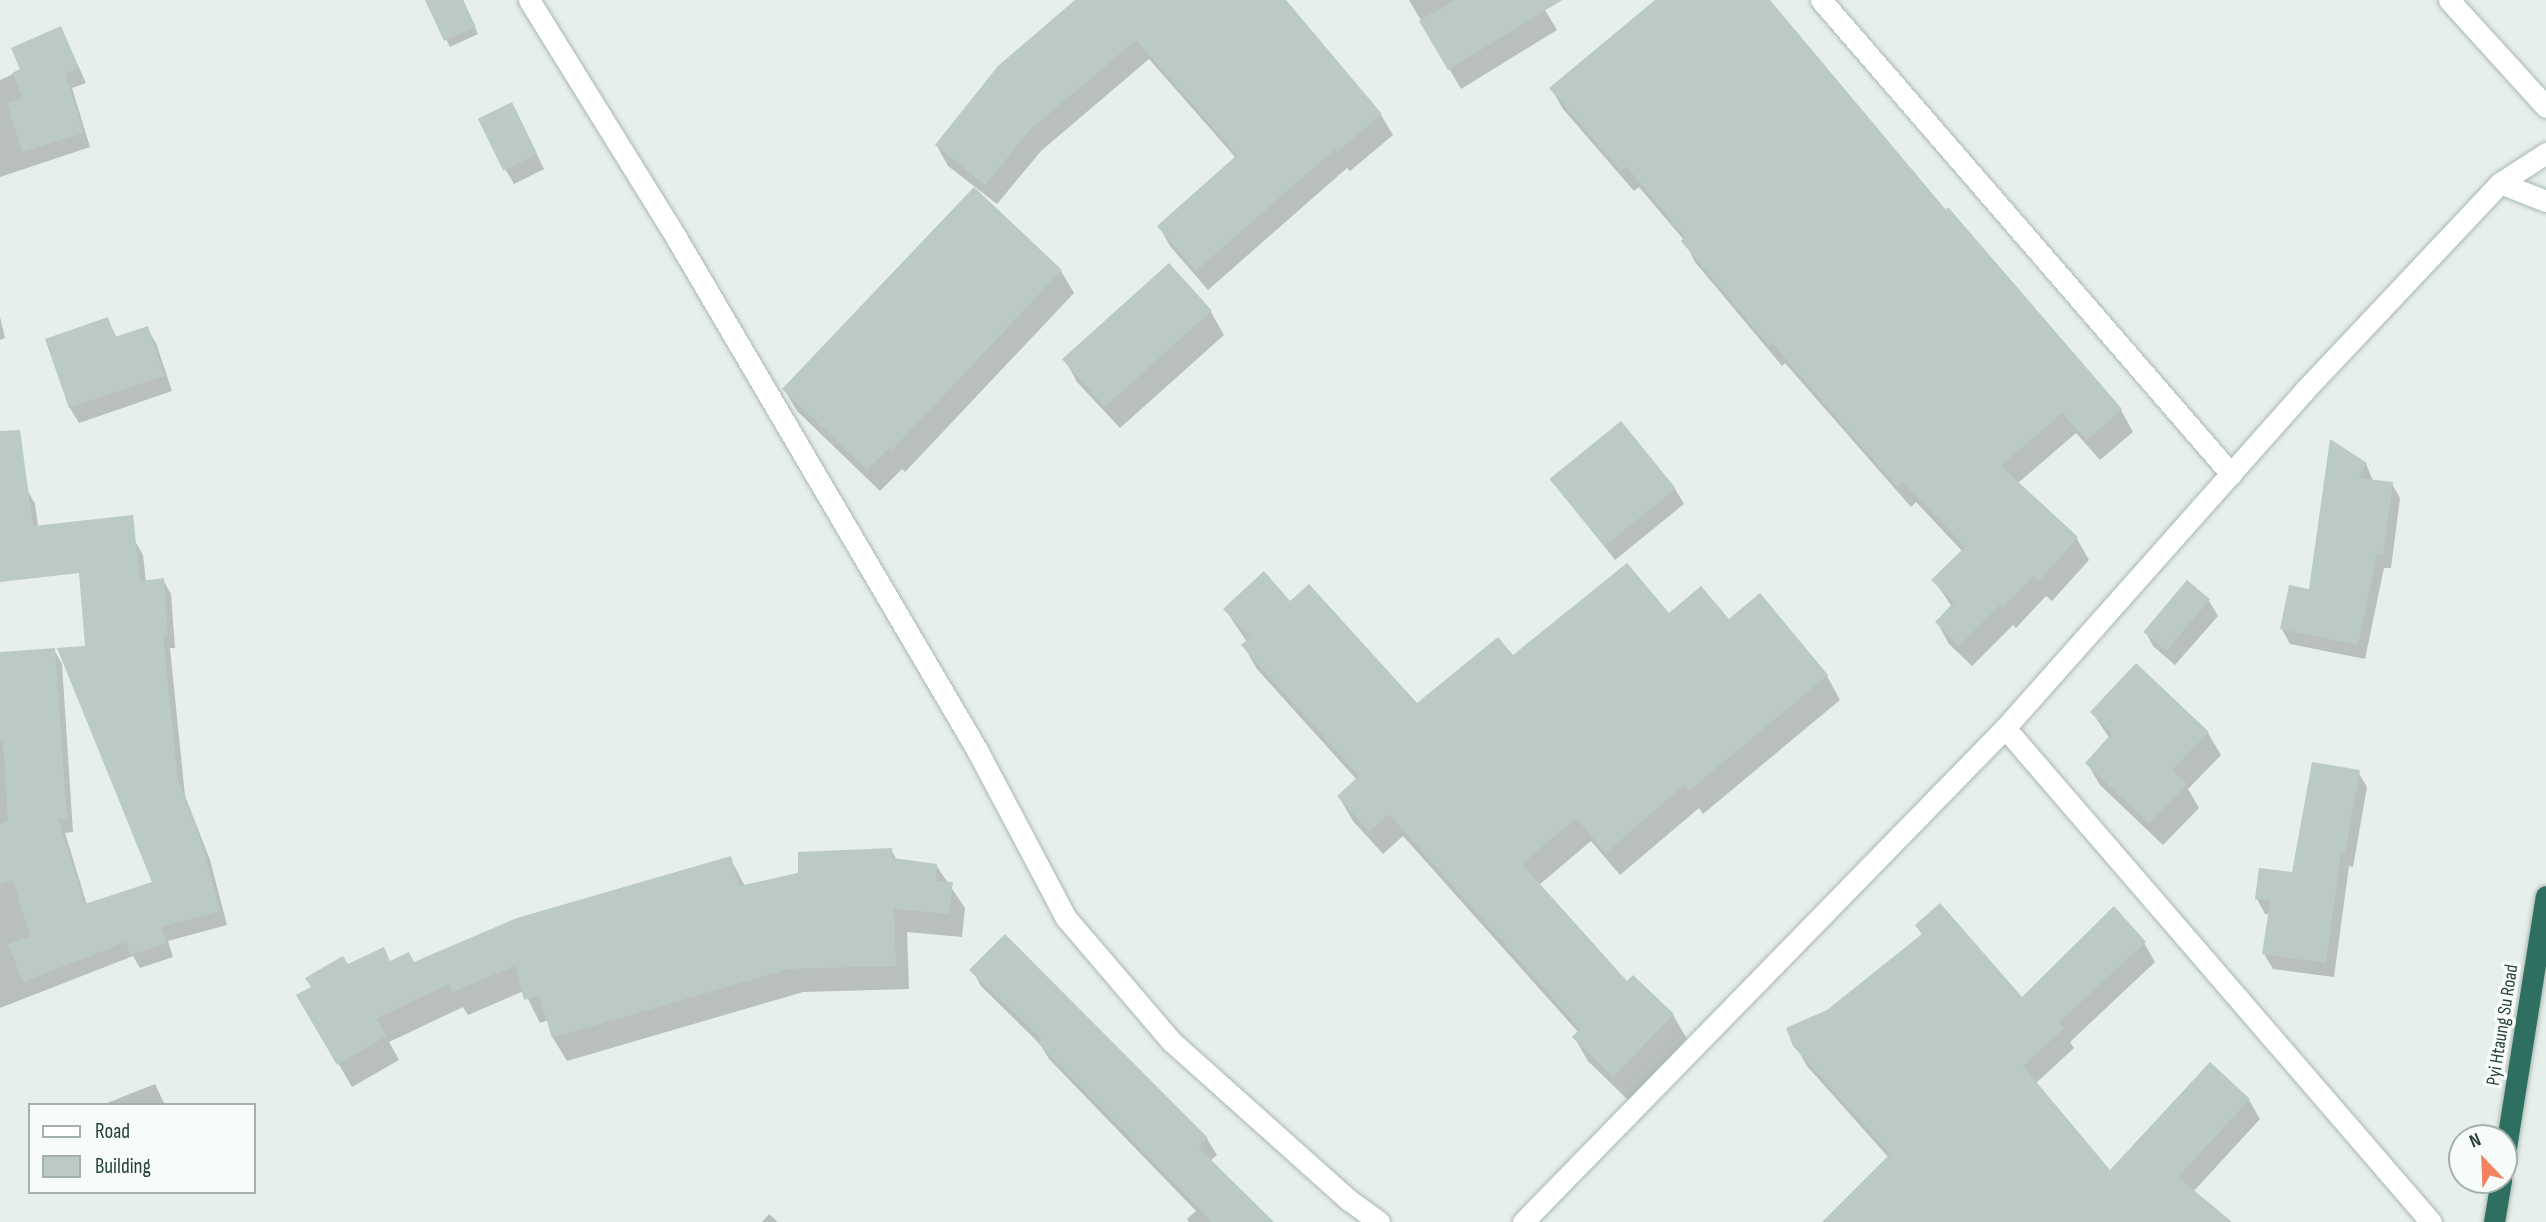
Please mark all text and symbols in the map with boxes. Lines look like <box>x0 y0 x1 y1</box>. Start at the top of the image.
street label: Pyi Htaung Su Road <box>2482 963 2524 1087</box>
legend <box>28 1103 256 1194</box>
text: Road <box>95 1119 130 1144</box>
north arrow <box>2448 1124 2518 1194</box>
text: N <box>2466 1128 2485 1154</box>
text: Building <box>95 1154 151 1179</box>

